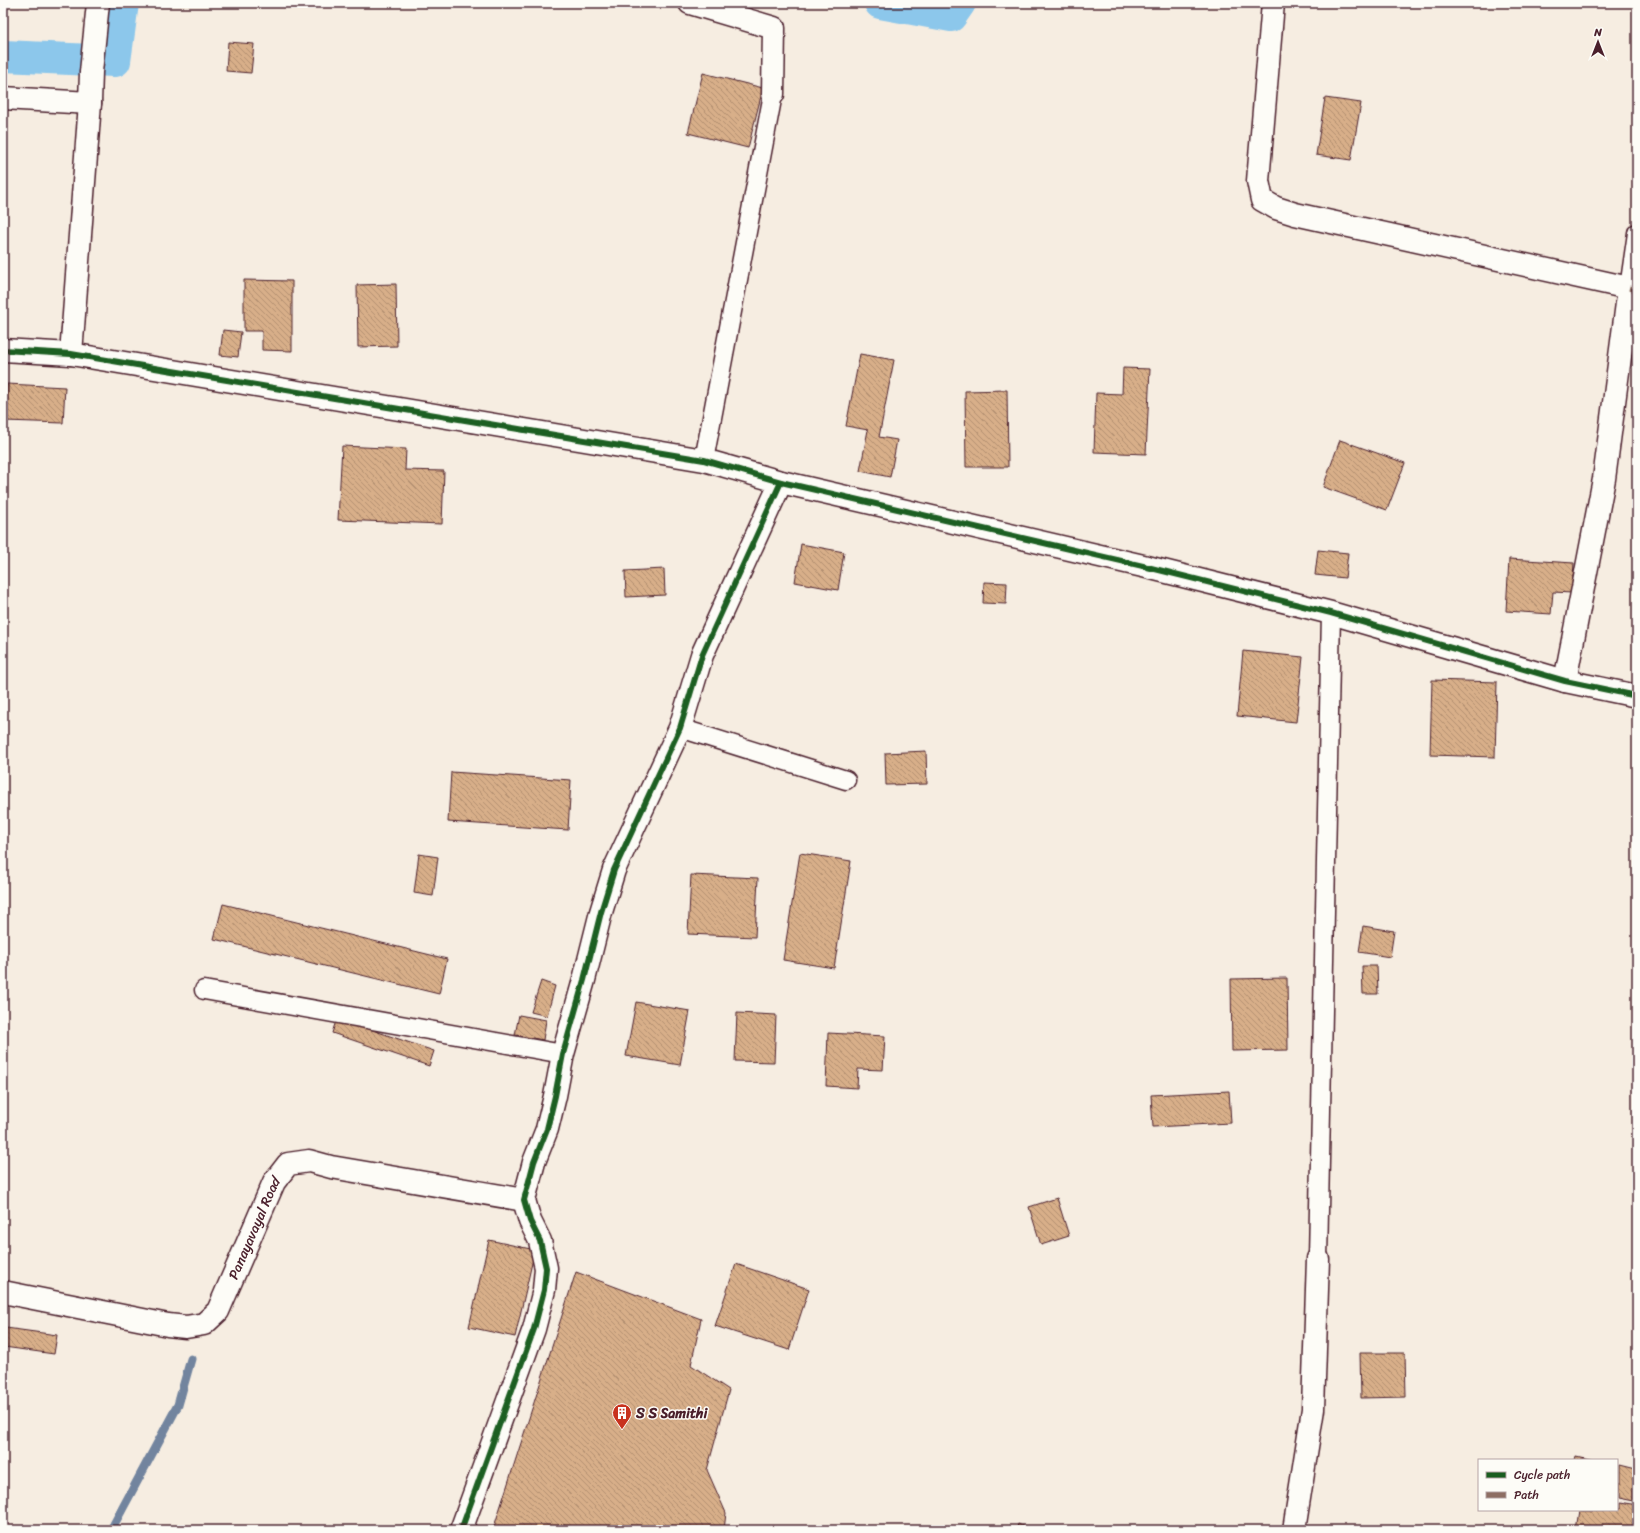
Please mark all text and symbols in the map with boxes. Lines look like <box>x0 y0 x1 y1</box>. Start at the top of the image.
north arrow <box>1578 22 1618 62</box>
text: N <box>1593 23 1602 42</box>
street label: Panayavayal Road <box>221 1170 288 1284</box>
place label: S S Samithi <box>635 1401 708 1426</box>
building icon: S S Samithi <box>611 1402 633 1430</box>
legend <box>1478 1459 1618 1511</box>
text: Cycle path <box>1514 1464 1570 1486</box>
text: Path <box>1514 1484 1539 1506</box>

